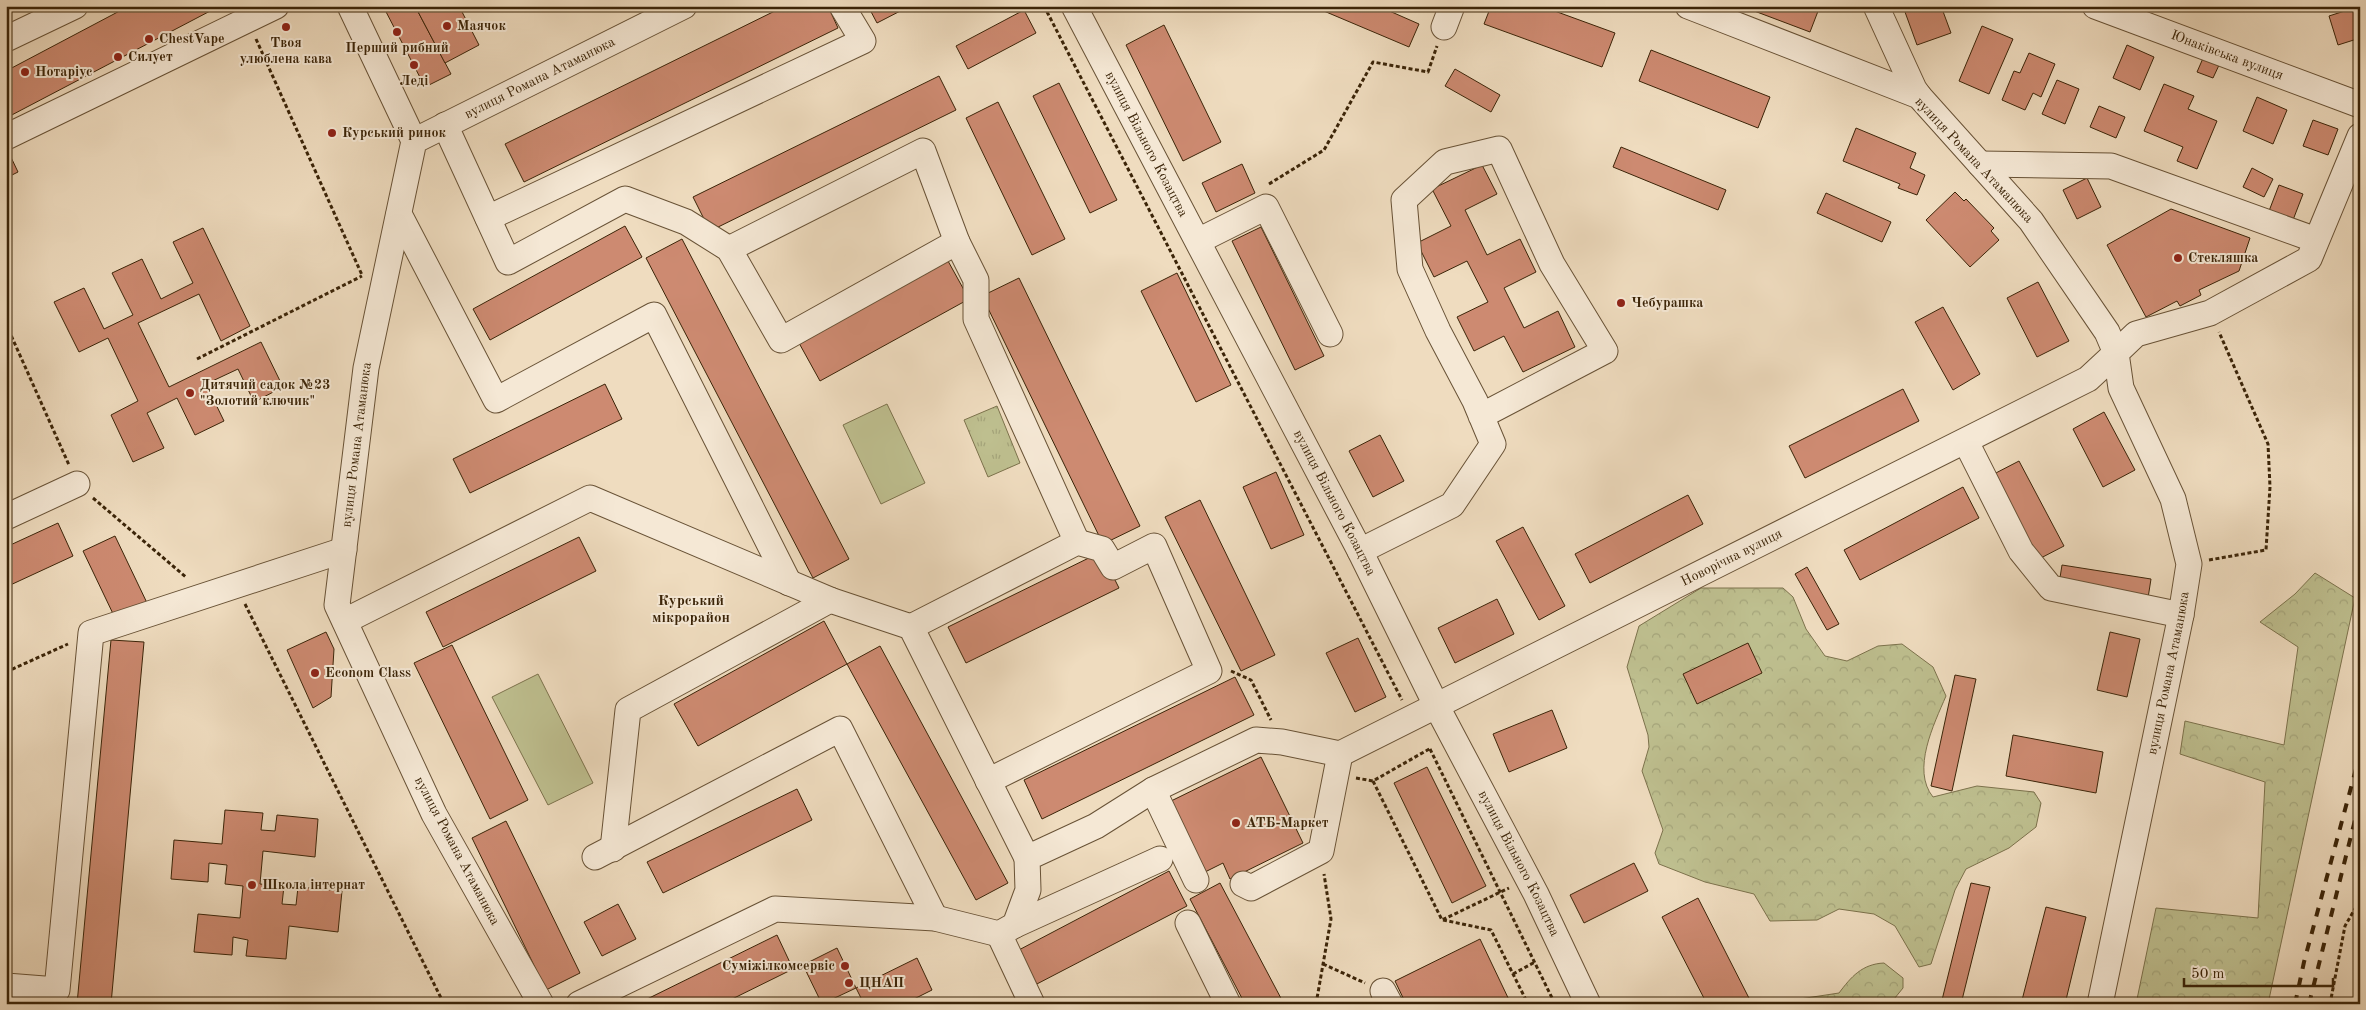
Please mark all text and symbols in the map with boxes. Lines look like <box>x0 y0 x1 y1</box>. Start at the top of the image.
place label: Маячок <box>457 19 506 33</box>
marker: Маячок <box>441 20 453 32</box>
marker: Твоя улюблена кава <box>280 21 292 33</box>
marker: Перший рибний <box>391 26 403 38</box>
street label: Юнаківська вулиця <box>2169 28 2285 83</box>
place label: ChestVape <box>159 32 225 46</box>
marker: ChestVape <box>143 33 155 45</box>
street label: вулиця Романа Атаманюка <box>462 35 617 122</box>
place label: Твоя улюблена кава <box>240 36 332 66</box>
place label: Перший рибний <box>345 41 449 55</box>
place label: Силует <box>128 50 173 64</box>
marker: Силует <box>112 51 124 63</box>
marker: Леді <box>408 59 420 71</box>
place label: Нотаріус <box>35 65 93 79</box>
marker: Нотаріус <box>19 66 31 78</box>
street label: вулиця Вільного Козацтва <box>1103 69 1190 219</box>
place label: Леді <box>400 74 428 88</box>
street label: вулиця Романа Атаманюка <box>1912 94 2036 226</box>
place label: Курський ринок <box>342 126 447 140</box>
marker: Курський ринок <box>326 127 338 139</box>
place label: Стекляшка <box>2188 251 2258 265</box>
marker: Стекляшка <box>2172 252 2184 264</box>
place label: Чебурашка <box>1631 296 1703 310</box>
marker: Чебурашка <box>1615 297 1627 309</box>
street label: вулиця Романа Атаманюка <box>340 361 374 528</box>
place label: Дитячий садок №23 "Золотий ключик" <box>200 378 330 408</box>
marker: Дитячий садок №23 "Золотий ключик" <box>184 387 196 399</box>
street label: вулиця Вільного Козацтва <box>1291 428 1378 578</box>
street label: Новорічна вулиця <box>1679 527 1784 589</box>
street label: вулиця Романа Атаманюка <box>2145 590 2192 756</box>
district label: Курський мікрорайон <box>652 594 730 626</box>
place label: Econom Class <box>325 666 411 680</box>
marker: Econom Class <box>309 667 321 679</box>
street label: вулиця Романа Атаманюка <box>412 774 502 928</box>
street label: вулиця Вільного Козацтва <box>1475 788 1562 939</box>
place label: АТБ-Маркет <box>1246 816 1329 830</box>
marker: АТБ-Маркет <box>1230 817 1242 829</box>
place label: Школа інтернат <box>262 878 365 892</box>
marker: Школа інтернат <box>246 879 258 891</box>
scale bar <box>2184 955 2332 987</box>
place label: Суміжілкомсервіс <box>722 959 835 973</box>
marker: Суміжілкомсервіс <box>839 960 851 972</box>
text: 50 m <box>2191 967 2225 982</box>
place label: ЦНАП <box>859 976 904 990</box>
marker: ЦНАП <box>843 977 855 989</box>

